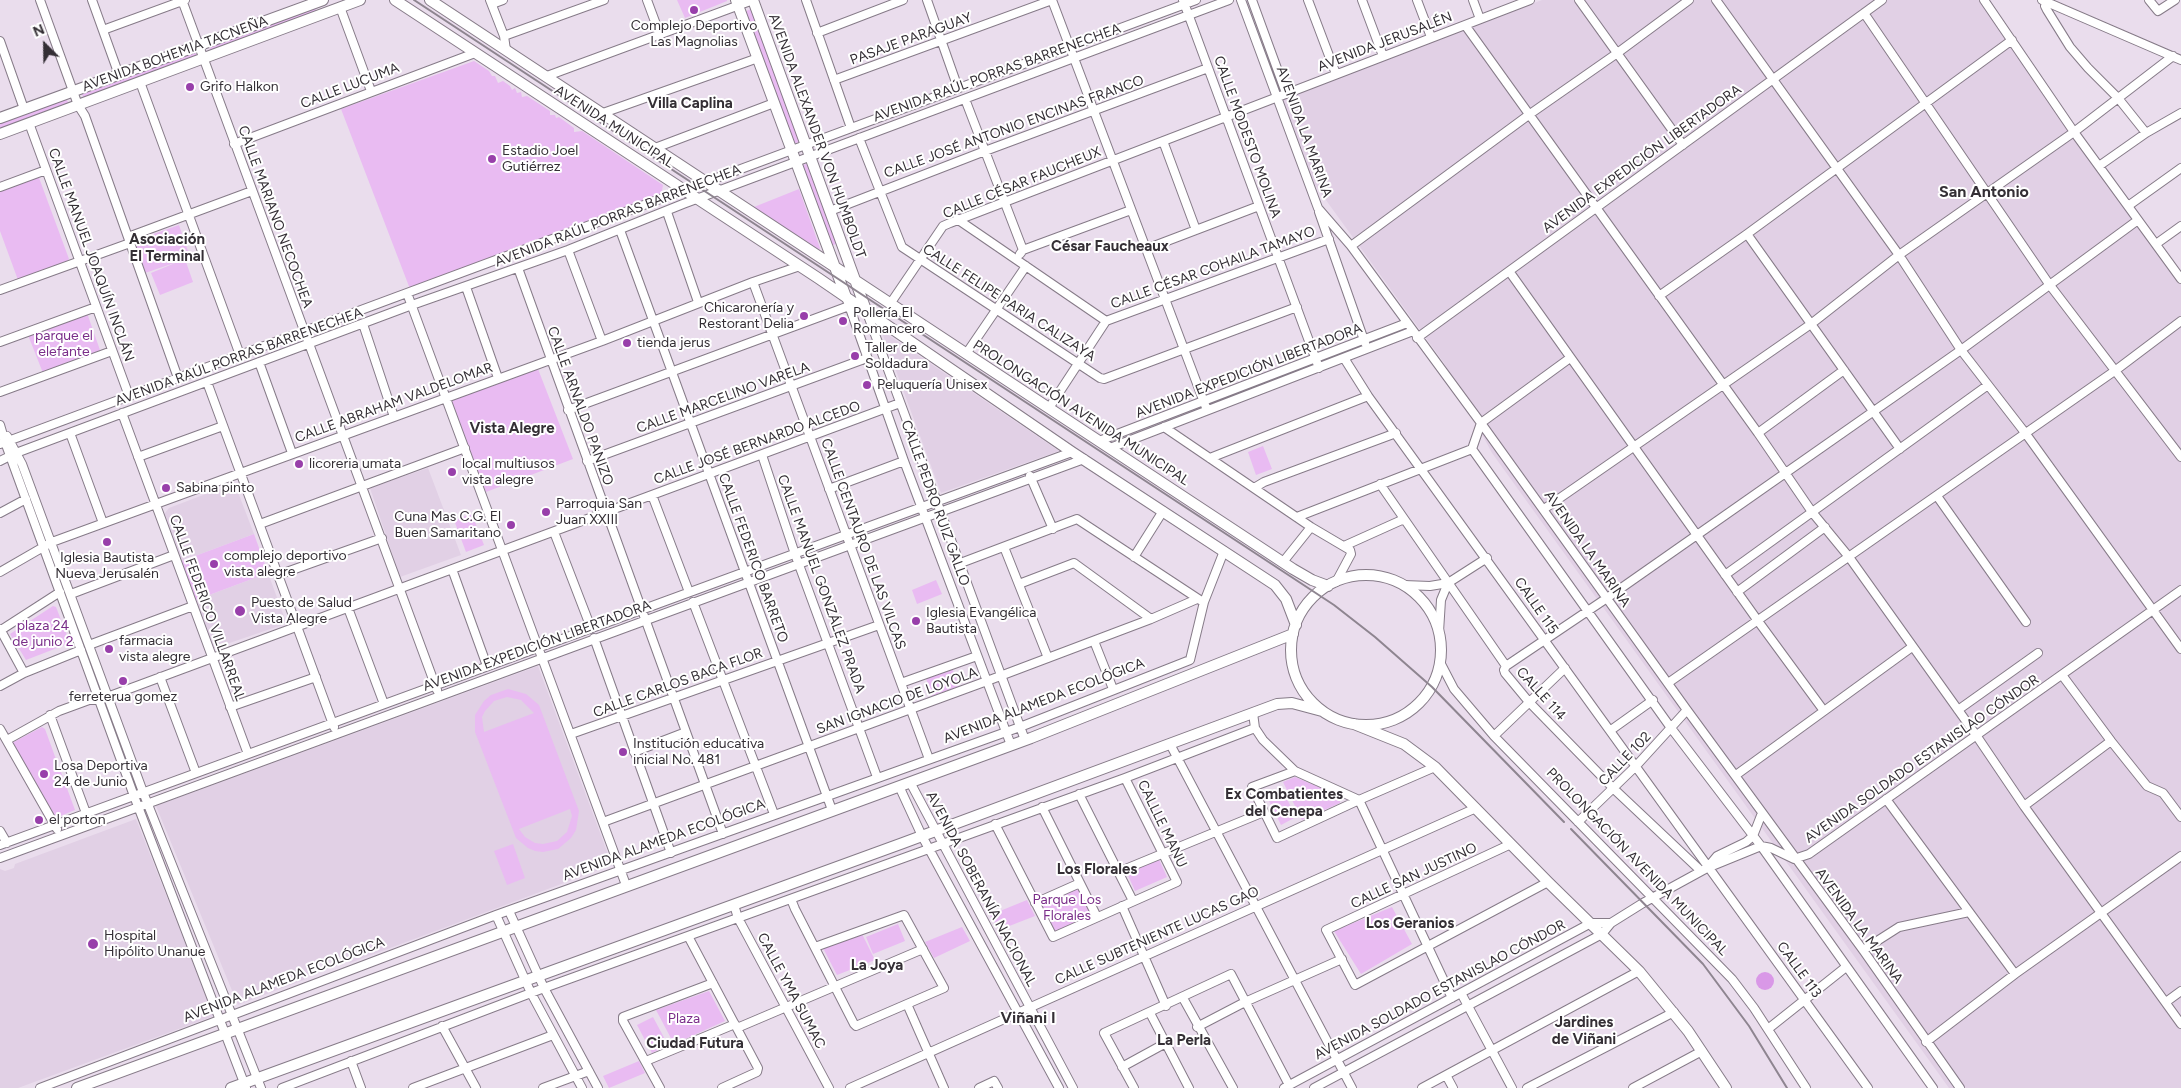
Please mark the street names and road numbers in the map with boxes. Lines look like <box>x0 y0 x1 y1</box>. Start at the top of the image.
street label: PASAJE PARAGUAY <box>848 9 974 69</box>
street label: AVENIDA JERUSALÉN <box>1315 9 1455 75</box>
street label: AVENIDA ALEXANDER VON HUMBOLDT <box>765 11 869 261</box>
street label: AVENIDA BOHEMIA TACNEÑA <box>80 13 270 95</box>
street label: AVENIDA RAÚL PORRAS BARRENECHEA <box>871 20 1123 126</box>
street label: CALLE MODESTO MOLINA <box>1210 54 1284 220</box>
street label: CALLE LUCUMA <box>298 59 402 113</box>
street label: AVENIDA LA MARINA <box>1272 64 1336 200</box>
street label: CALLE JOSÉ ANTONIO ENCINAS FRANCO <box>882 72 1146 182</box>
street label: AVENIDA EXPEDICIÓN LIBERTADORA <box>1539 81 1745 237</box>
street label: AVENIDA MUNICIPAL <box>551 82 677 172</box>
street label: CALLE MARIANO NECOCHEA <box>234 124 316 310</box>
street label: CALLE CÉSAR FAUCHEUX <box>941 144 1103 222</box>
street label: CALLE MANUEL JOAQUÍN INCLÁN <box>45 146 137 364</box>
street label: AVENIDA RAÚL PORRAS BARRENECHEA <box>493 161 743 271</box>
street label: CALLE CÉSAR COHAILA TAMAYO <box>1109 223 1317 313</box>
street label: CALLE FELIPE PARIA CALIZAYA <box>919 241 1099 365</box>
street label: AVENIDA RAÚL PORRAS BARRENECHEA <box>113 304 365 410</box>
street label: AVENIDA EXPEDICIÓN LIBERTADORA <box>1133 320 1365 422</box>
street label: CALLE ARNALDO PANIZO <box>543 324 617 488</box>
street label: PROLONGACIÓN AVENIDA MUNICIPAL <box>970 337 1192 489</box>
street label: CALLE ABRAHAM VALDELOMAR <box>293 359 495 447</box>
street label: CALLE MARCELINO VARELA <box>634 359 812 437</box>
street label: CALLE JOSÉ BERNARDO ALCEDO <box>651 398 863 488</box>
street label: CALLE PEDRO RUIZ GALLO <box>897 418 973 588</box>
street label: CALLE CENTAURO DE LAS VILCAS <box>817 436 909 652</box>
street label: CALLE FEDERICO BARRETO <box>714 471 792 645</box>
street label: CALLE MANUEL GONZÁLEZ PRADA <box>774 472 868 696</box>
street label: AVENIDA LA MARINA <box>1540 487 1634 611</box>
street label: CALLE FEDERICO VILLARREAL <box>165 513 249 703</box>
street label: CALLE 115 <box>1510 574 1562 638</box>
street label: AVENIDA EXPEDICIÓN LIBERTADORA <box>421 597 653 695</box>
street label: CALLE CARLOS BACA FLOR <box>591 644 765 722</box>
street label: AVENIDA ALAMEDA ECOLÓGICA <box>941 655 1147 747</box>
street label: SAN IGNACIO DE LOYOLA <box>814 664 980 738</box>
street label: CALLE 114 <box>1513 664 1569 724</box>
street label: AVENIDA SOLDADO ESTANISLAO CÓNDOR <box>1802 671 2042 847</box>
street label: CALLE 102 <box>1595 729 1655 789</box>
street label: PROLONGACIÓN AVENIDA MUNICIPAL <box>1543 765 1731 959</box>
street label: CALLLE MANU <box>1134 778 1190 870</box>
street label: AVENIDA SOBERANÍA NACIONAL <box>922 789 1040 989</box>
street label: AVENIDA ALAMEDA ECOLÓGICA <box>561 795 767 885</box>
street label: CALLE SAN JUSTINO <box>1348 839 1480 913</box>
street label: AVENIDA LA MARINA <box>1812 865 1906 987</box>
street label: CALLE SUBTENIENTE LUCAS GAO <box>1052 883 1262 989</box>
street label: AVENIDA SOLDADO ESTANISLAO CÓNDOR <box>1312 916 1568 1064</box>
street label: CALLE YMA SUMAC <box>753 930 829 1052</box>
street label: AVENIDA ALAMEDA ECOLÓGICA <box>181 934 387 1026</box>
street label: CALLE 113 <box>1773 939 1825 1001</box>

